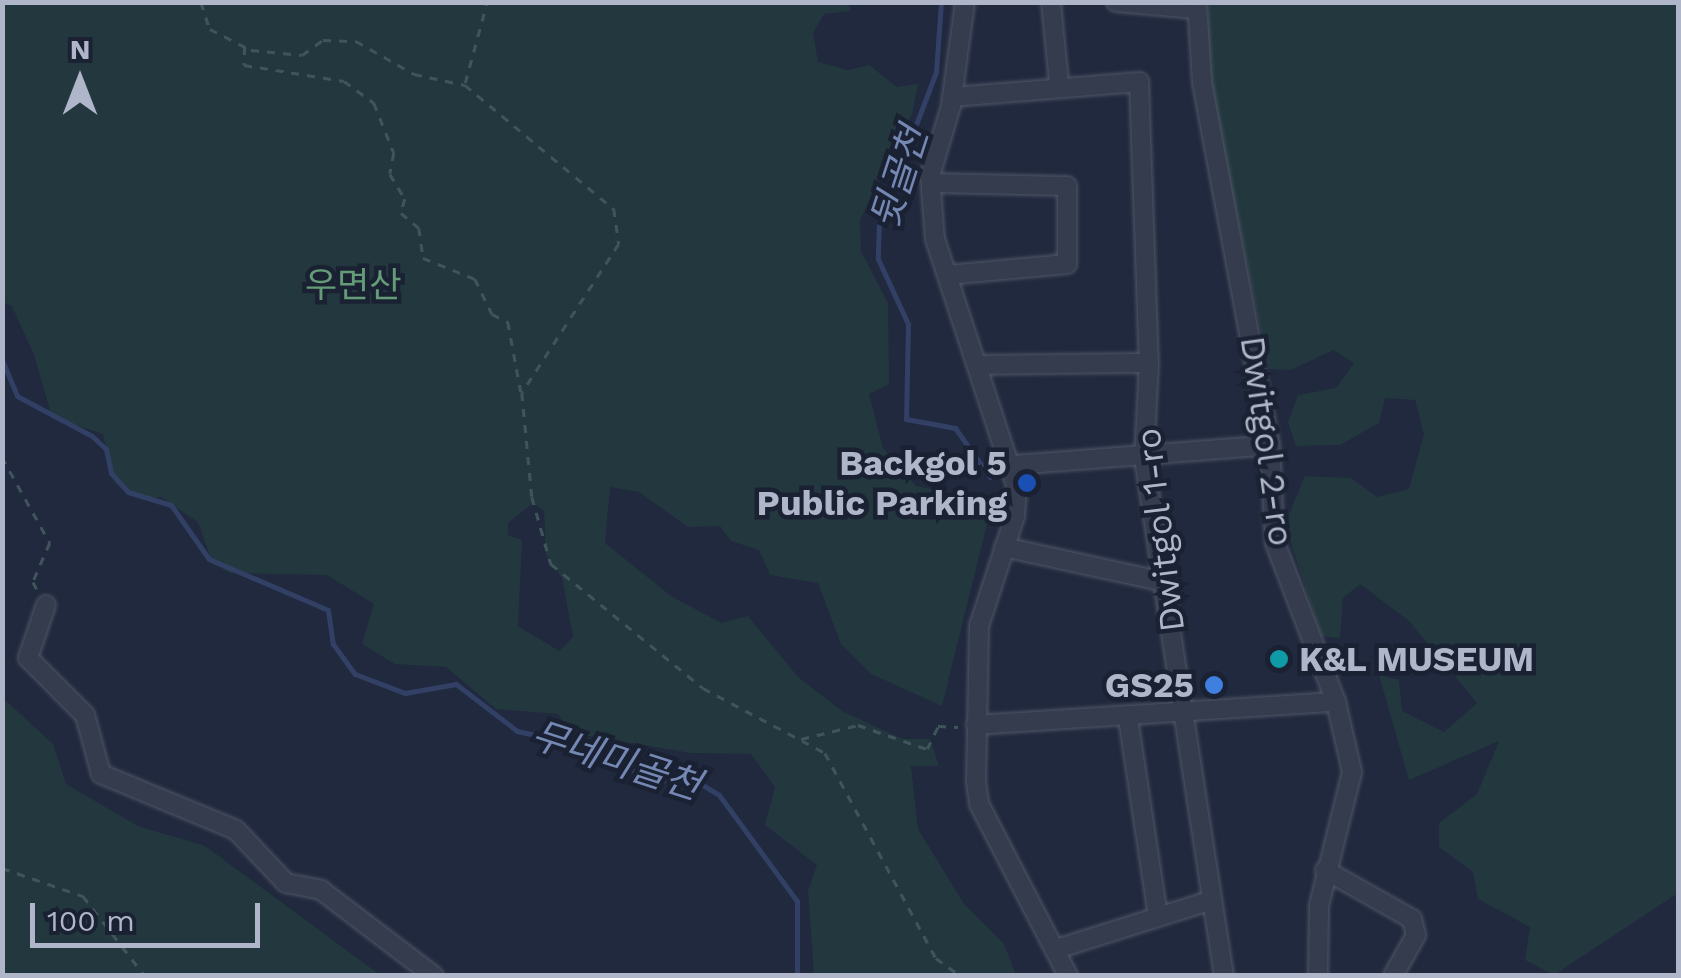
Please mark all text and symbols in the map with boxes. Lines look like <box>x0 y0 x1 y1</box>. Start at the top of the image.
north arrow <box>30 30 130 130</box>
text: N <box>70 33 90 66</box>
water label: 뒷골천 <box>862 121 938 235</box>
park label: 우면산 <box>305 264 401 306</box>
street label: Dwitgol 2-ro <box>1231 333 1303 549</box>
street label: Dwitgol 1-ro <box>1127 425 1193 635</box>
place label: Backgol 5 Public Parking <box>757 442 1007 524</box>
marker: Backgol 5 Public Parking <box>1016 472 1038 494</box>
place label: K&L MUSEUM <box>1299 638 1535 680</box>
marker: K&L MUSEUM <box>1268 648 1290 670</box>
place label: GS25 <box>1105 664 1194 706</box>
marker: GS25 <box>1203 674 1225 696</box>
water label: 무네미골천 <box>526 712 706 810</box>
scale bar <box>35 883 265 945</box>
text: 100 m <box>47 903 135 938</box>

